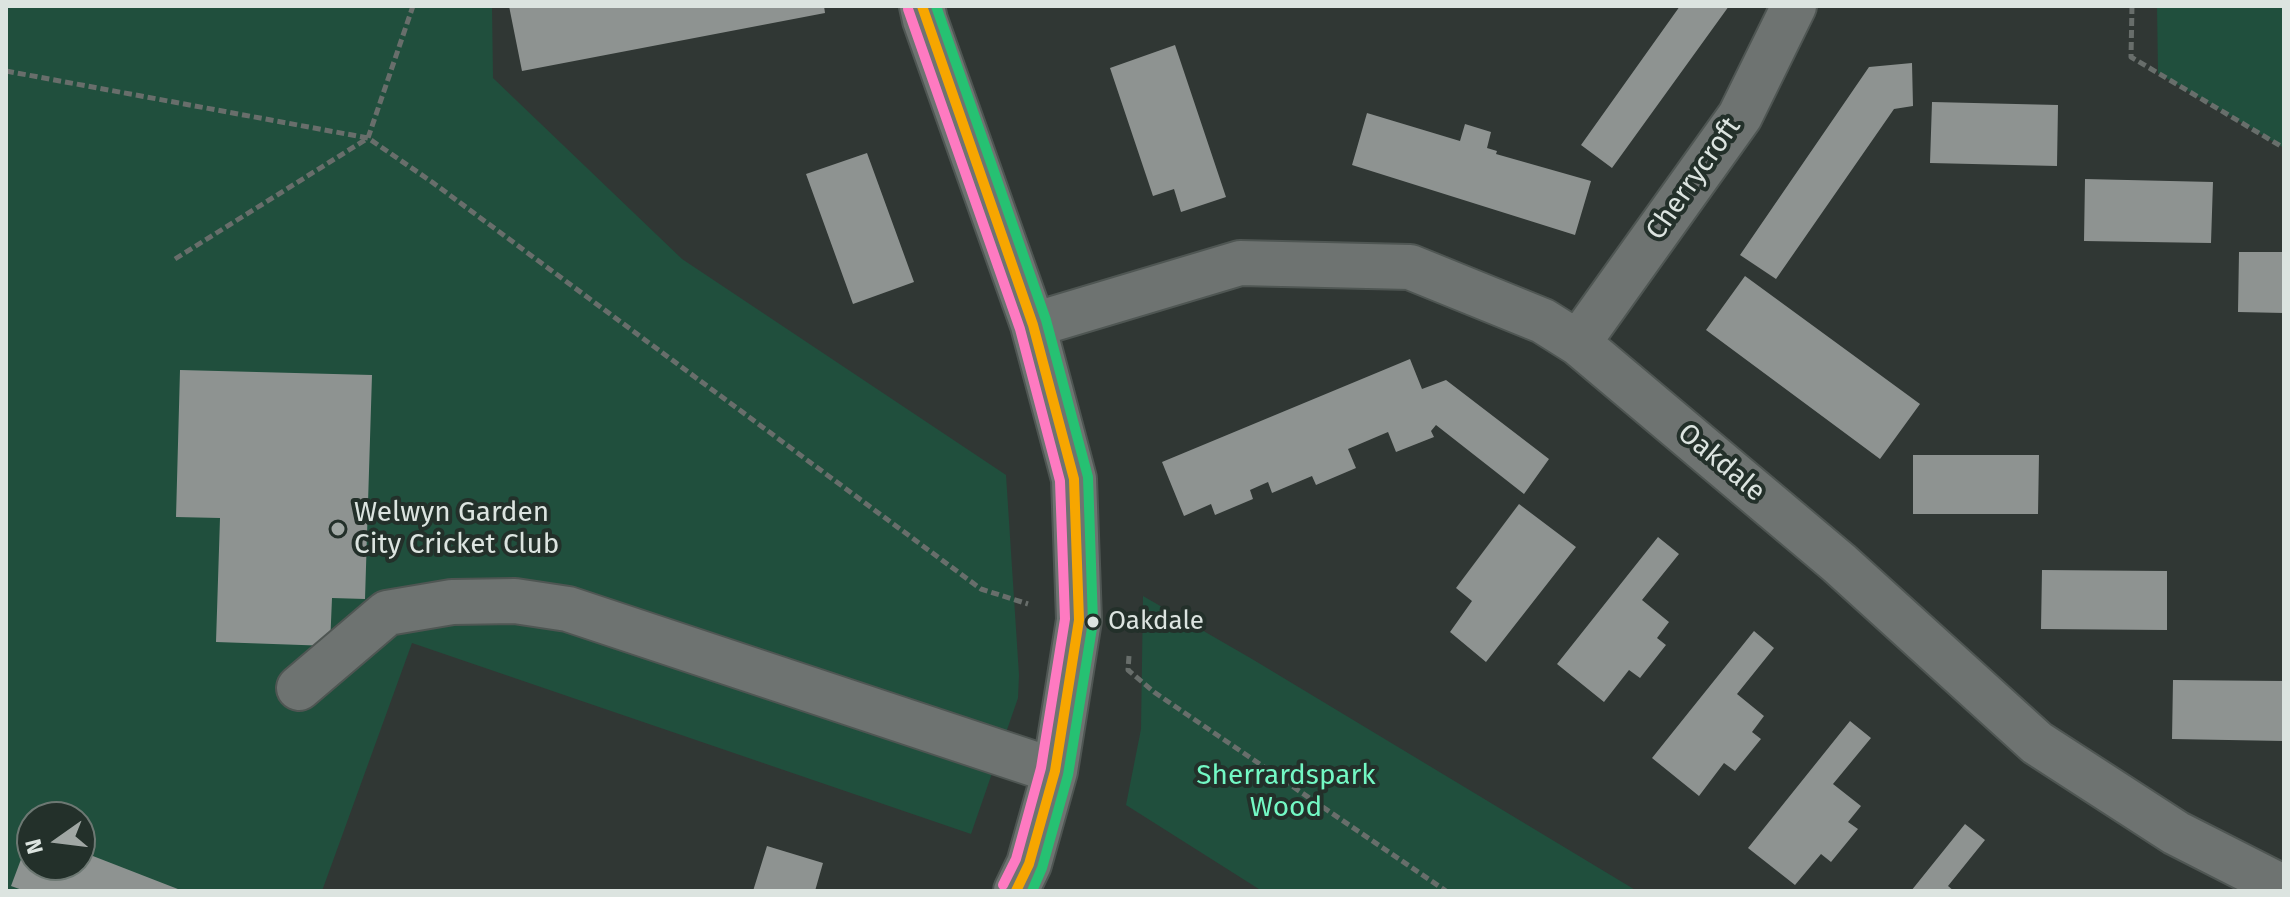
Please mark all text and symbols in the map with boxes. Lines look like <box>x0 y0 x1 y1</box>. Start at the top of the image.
street label: Cherrycroft <box>1640 111 1748 247</box>
street label: Oakdale <box>1671 417 1771 509</box>
place label: Welwyn Garden City Cricket Club <box>354 496 559 562</box>
marker: Welwyn Garden City Cricket Club <box>329 520 347 538</box>
place label: Oakdale <box>1108 606 1204 638</box>
marker: Oakdale <box>1085 614 1101 630</box>
park label: Sherrardspark Wood <box>1196 759 1376 825</box>
north arrow <box>16 801 96 881</box>
text: N <box>19 836 49 857</box>

